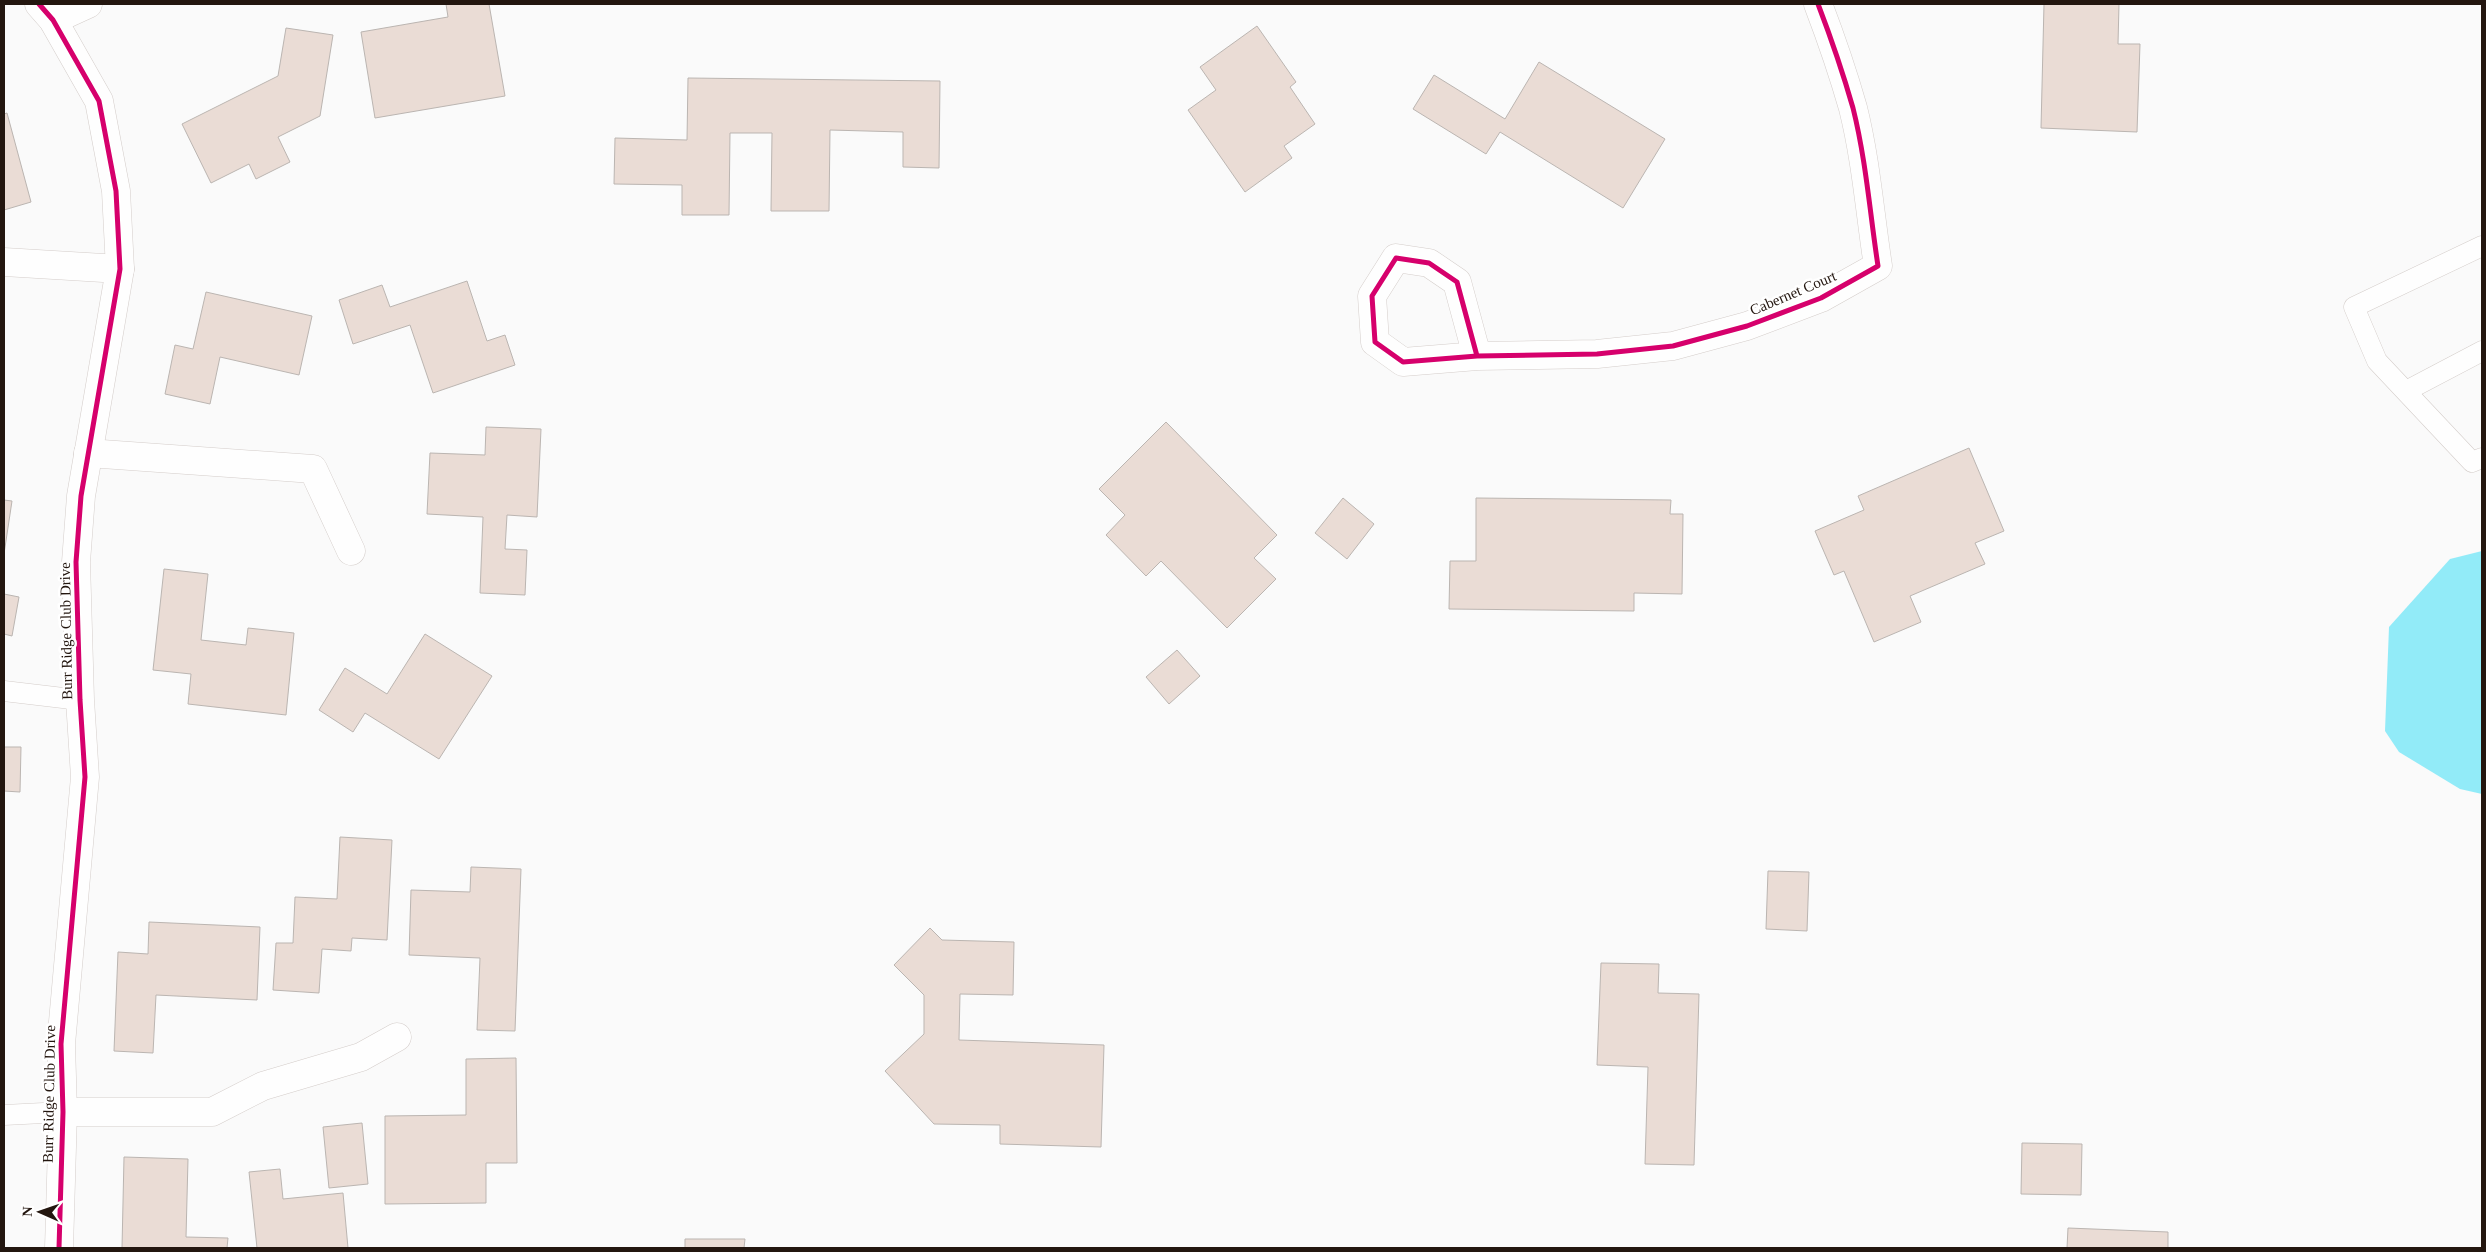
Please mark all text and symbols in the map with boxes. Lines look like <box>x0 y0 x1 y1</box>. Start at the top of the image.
street label: Cabernet Court <box>1748 267 1839 318</box>
street label: Burr Ridge Club Drive <box>57 562 75 700</box>
street label: Burr Ridge Club Drive <box>40 1025 58 1163</box>
north arrow <box>15 1187 65 1237</box>
text: N <box>20 1206 35 1217</box>

